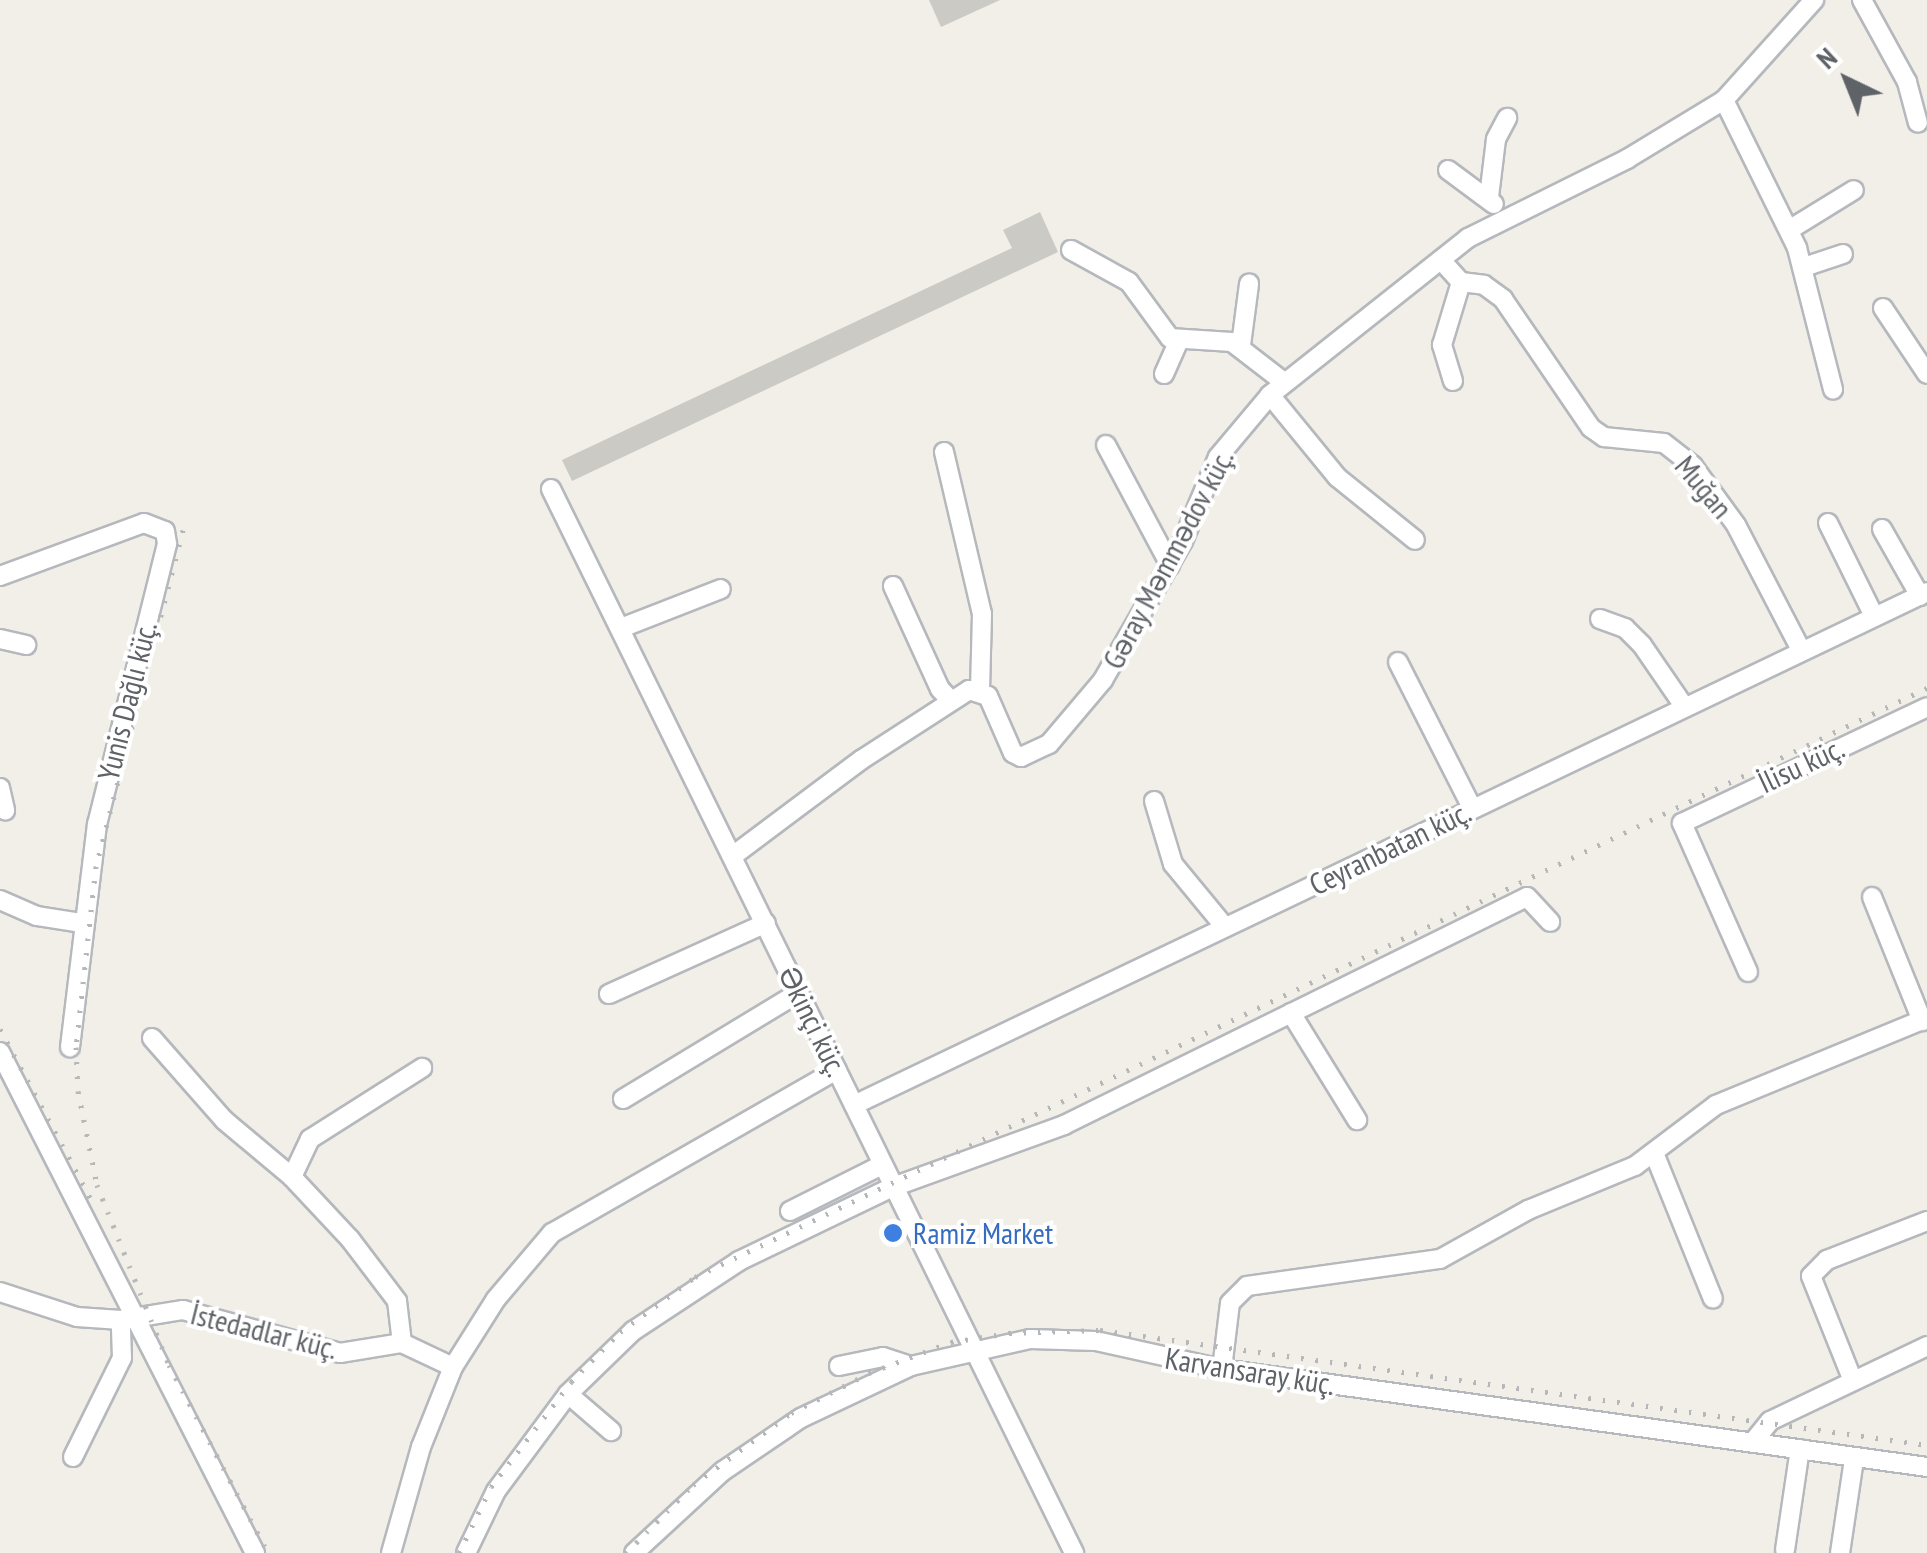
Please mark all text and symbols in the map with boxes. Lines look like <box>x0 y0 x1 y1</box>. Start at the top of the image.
north arrow <box>1797 30 1897 130</box>
text: N <box>1808 39 1844 76</box>
street label: Gəray Məmmədov küç. <box>1095 442 1241 676</box>
street label: Muğan <box>1668 449 1740 525</box>
street label: Yunis Dağlı küç. <box>90 618 164 784</box>
street label: İlisu küç. <box>1752 730 1850 800</box>
street label: Ceyranbatan küç. <box>1303 793 1477 903</box>
street label: Əkinçi küç. <box>771 960 855 1082</box>
place label: Ramiz Market <box>913 1215 1054 1251</box>
marker: Ramiz Market <box>882 1222 904 1244</box>
street label: İstedadlar küç. <box>187 1295 341 1367</box>
street label: Karvansaray küç. <box>1162 1340 1338 1402</box>

